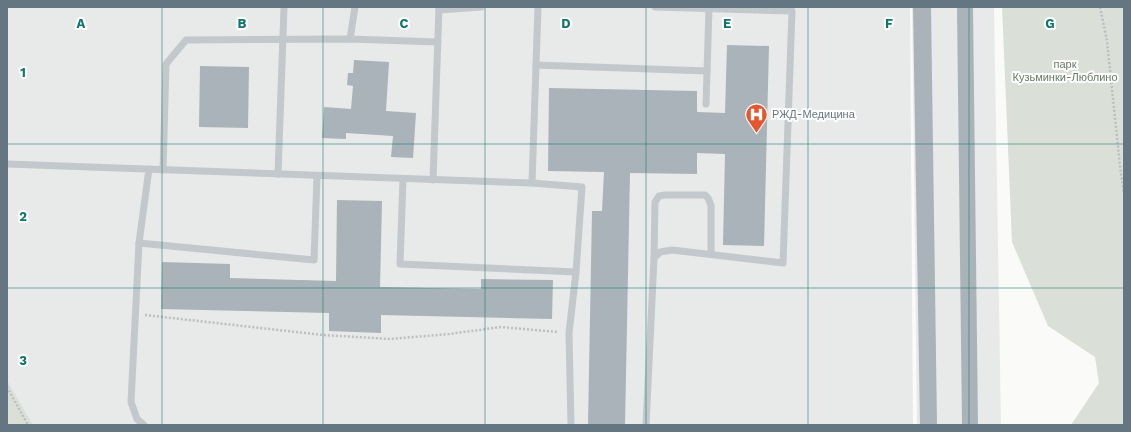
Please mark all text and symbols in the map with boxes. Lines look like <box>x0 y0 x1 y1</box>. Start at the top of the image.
text: A <box>77 16 86 31</box>
text: B <box>238 16 247 31</box>
text: C <box>400 16 409 31</box>
text: D <box>561 16 571 31</box>
text: E <box>723 16 731 31</box>
text: F <box>885 16 893 31</box>
text: G <box>1045 16 1055 31</box>
park label: парк Кузьминки-Люблино <box>1012 58 1118 84</box>
text: 1 <box>20 65 26 80</box>
hospital icon: РЖД-Медицина <box>744 101 770 134</box>
place label: РЖД-Медицина <box>772 108 856 121</box>
text: 2 <box>19 209 27 224</box>
text: 3 <box>19 353 27 368</box>

